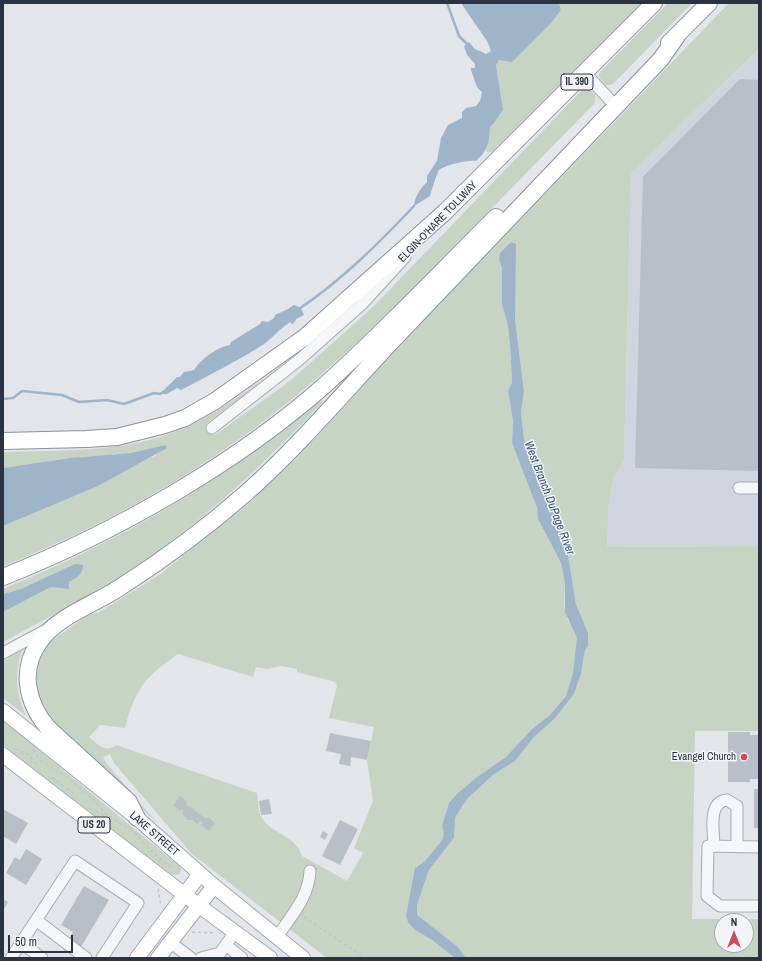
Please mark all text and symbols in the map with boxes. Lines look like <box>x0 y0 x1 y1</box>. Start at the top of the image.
road number: IL 390 <box>561 74 593 90</box>
street label: ELGIN-O'HARE TOLLWAY <box>396 179 480 265</box>
water label: West Branch DuPage River <box>521 439 577 557</box>
place label: Evangel Church <box>672 750 736 764</box>
marker: Evangel Church <box>739 752 749 762</box>
street label: LAKE STREET <box>127 809 181 859</box>
road number: US 20 <box>78 817 110 833</box>
north arrow <box>714 913 754 953</box>
text: N <box>731 915 737 929</box>
scale bar <box>10 927 75 953</box>
text: 50 m <box>15 934 37 950</box>

